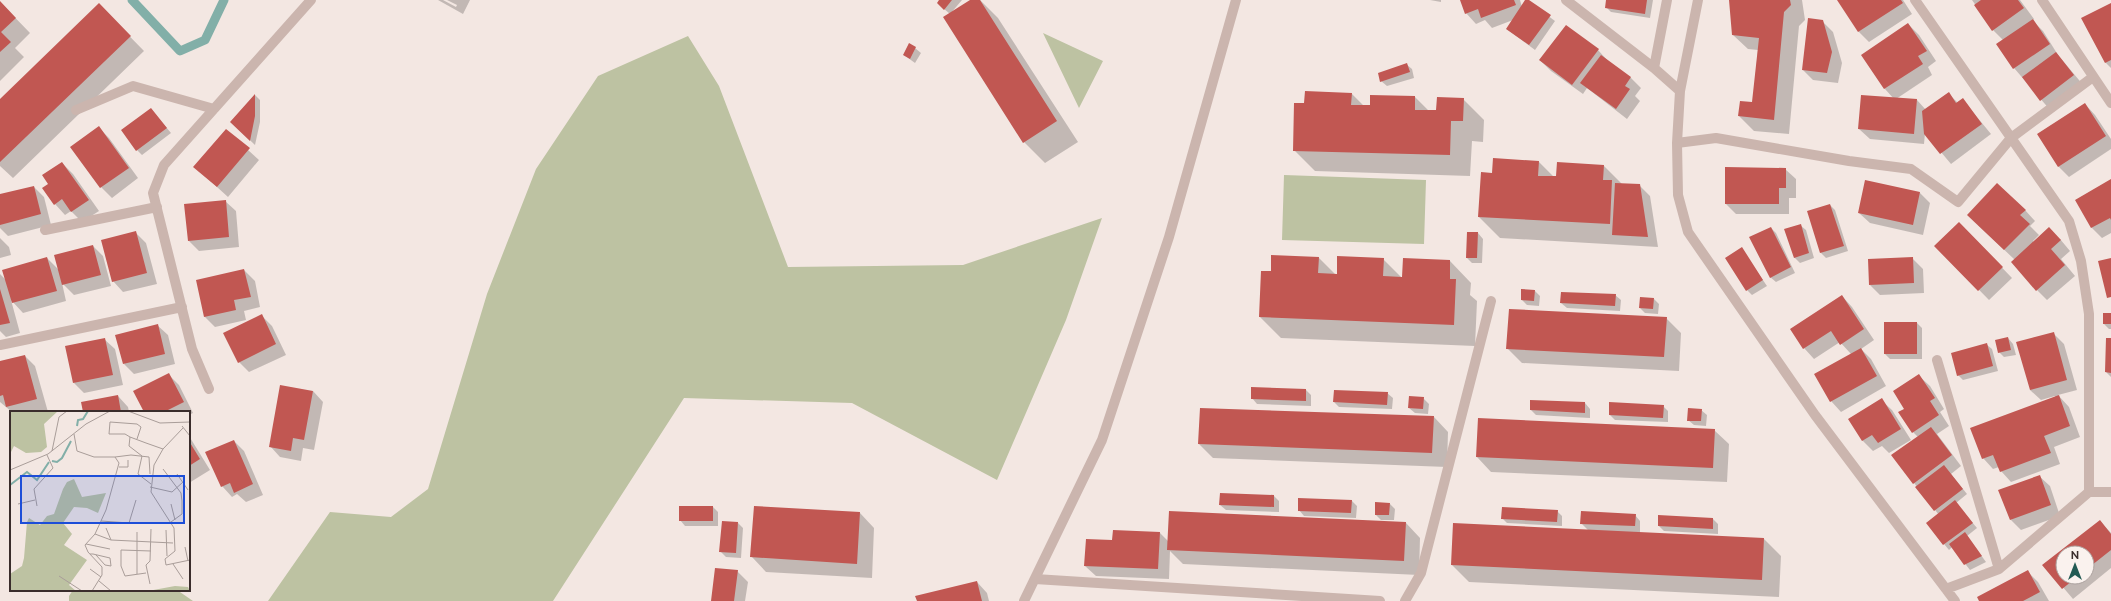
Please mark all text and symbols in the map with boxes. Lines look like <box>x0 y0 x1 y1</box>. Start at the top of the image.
inset map <box>10 411 190 591</box>
north arrow <box>2055 545 2095 585</box>
text: N <box>2071 549 2079 562</box>

